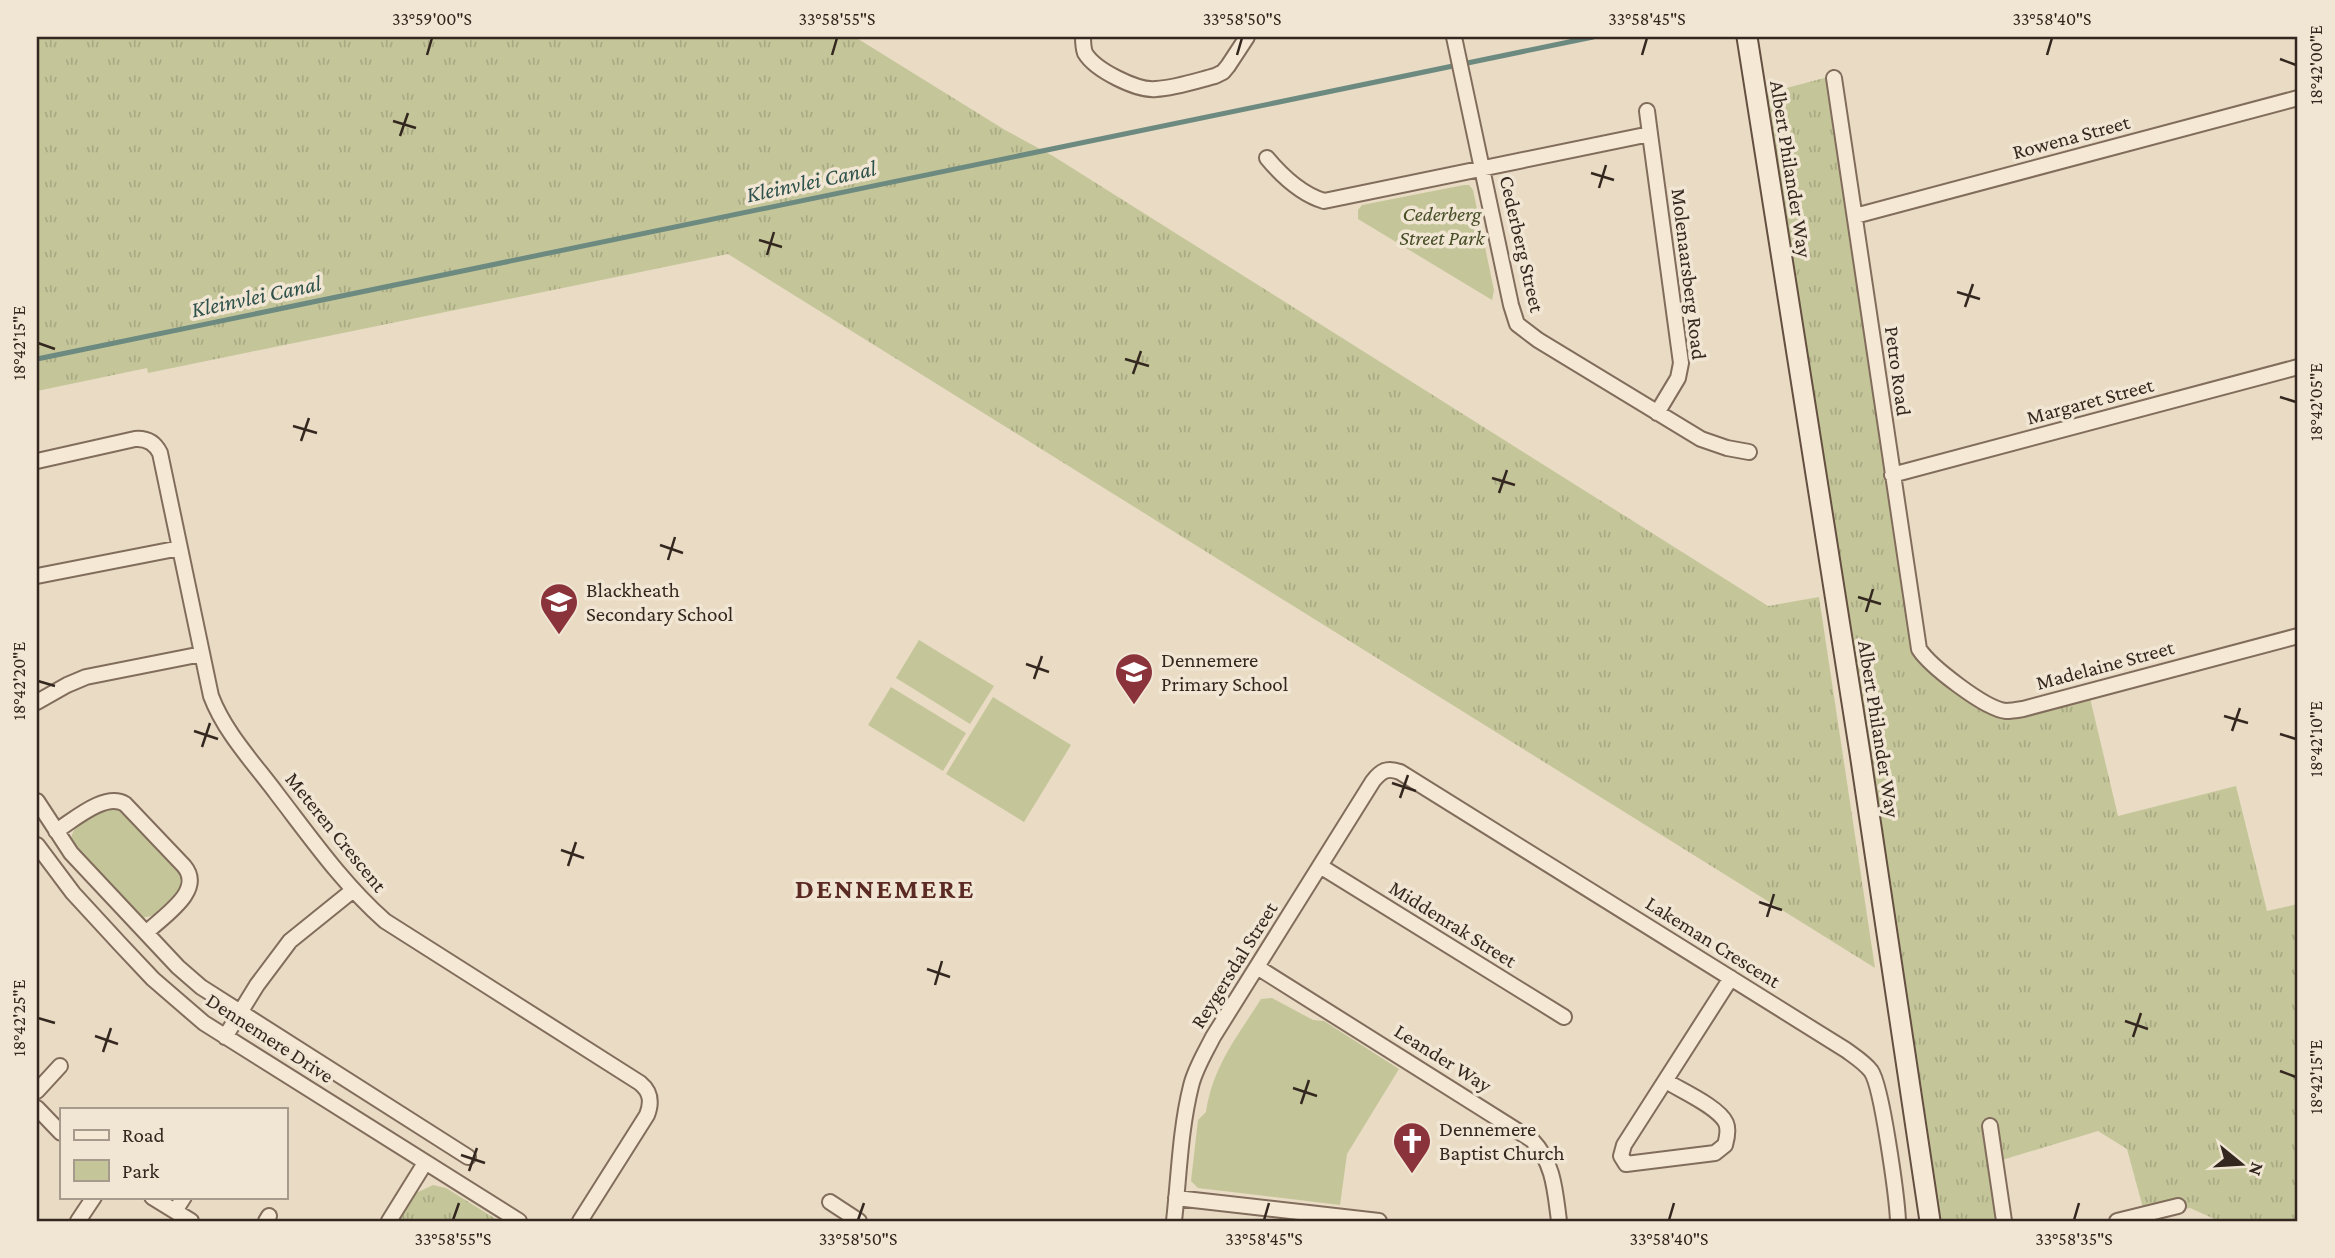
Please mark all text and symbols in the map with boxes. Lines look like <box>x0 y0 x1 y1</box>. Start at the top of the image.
text: 33°59'00"S <box>392 9 472 29</box>
text: 33°58'55"S <box>799 9 876 29</box>
text: 33°58'50"S <box>1203 9 1281 29</box>
text: 33°58'45"S <box>1608 9 1686 29</box>
text: 33°58'40"S <box>2012 9 2092 29</box>
text: 18°42'00"E <box>2306 25 2326 105</box>
street label: Albert Philander Way <box>1765 79 1817 260</box>
street label: Rowena Street <box>2010 110 2133 164</box>
water label: Kleinvlei Canal <box>744 154 879 207</box>
street label: Cederberg Street <box>1495 173 1550 316</box>
street label: Molenaarsberg Road <box>1667 187 1711 361</box>
park label: Cederberg Street Park <box>1399 202 1485 250</box>
water label: Kleinvlei Canal <box>189 269 324 322</box>
text: 18°42'15"E <box>9 306 29 380</box>
street label: Petro Road <box>1880 325 1916 417</box>
text: 18°42'05"E <box>2306 363 2326 441</box>
street label: Margaret Street <box>2024 372 2157 429</box>
place label: Blackheath Secondary School <box>586 578 733 626</box>
school or university icon: Blackheath Secondary School <box>538 581 580 636</box>
street label: Madelaine Street <box>2033 635 2178 695</box>
street label: Albert Philander Way <box>1853 639 1905 820</box>
text: 18°42'20"E <box>9 642 29 720</box>
place label: Dennemere Primary School <box>1161 648 1288 696</box>
school or university icon: Dennemere Primary School <box>1113 651 1155 706</box>
text: 18°42'10"E <box>2306 701 2326 777</box>
street label: Meteren Crescent <box>280 767 392 898</box>
district label: DENNEMERE <box>795 873 975 904</box>
street label: Middenrak Street <box>1385 875 1522 973</box>
street label: Lakeman Crescent <box>1641 891 1786 994</box>
street label: Reygersdal Street <box>1186 897 1283 1033</box>
text: 18°42'25"E <box>9 979 29 1056</box>
street label: Dennemere Drive <box>202 988 338 1088</box>
street label: Leander Way <box>1390 1019 1496 1097</box>
text: 18°42'15"E <box>2306 1040 2326 1114</box>
legend <box>60 1108 287 1198</box>
place label: Dennemere Baptist Church <box>1439 1117 1565 1165</box>
church icon: Dennemere Baptist Church <box>1391 1120 1433 1175</box>
text: Road <box>122 1123 165 1147</box>
north arrow <box>2206 1128 2276 1198</box>
text: Park <box>122 1159 159 1183</box>
text: N <box>2245 1160 2269 1179</box>
text: 33°58'55"S <box>415 1229 492 1249</box>
text: 33°58'50"S <box>819 1229 897 1249</box>
text: 33°58'45"S <box>1225 1229 1303 1249</box>
text: 33°58'40"S <box>1629 1229 1709 1249</box>
text: 33°58'35"S <box>2035 1229 2113 1249</box>

